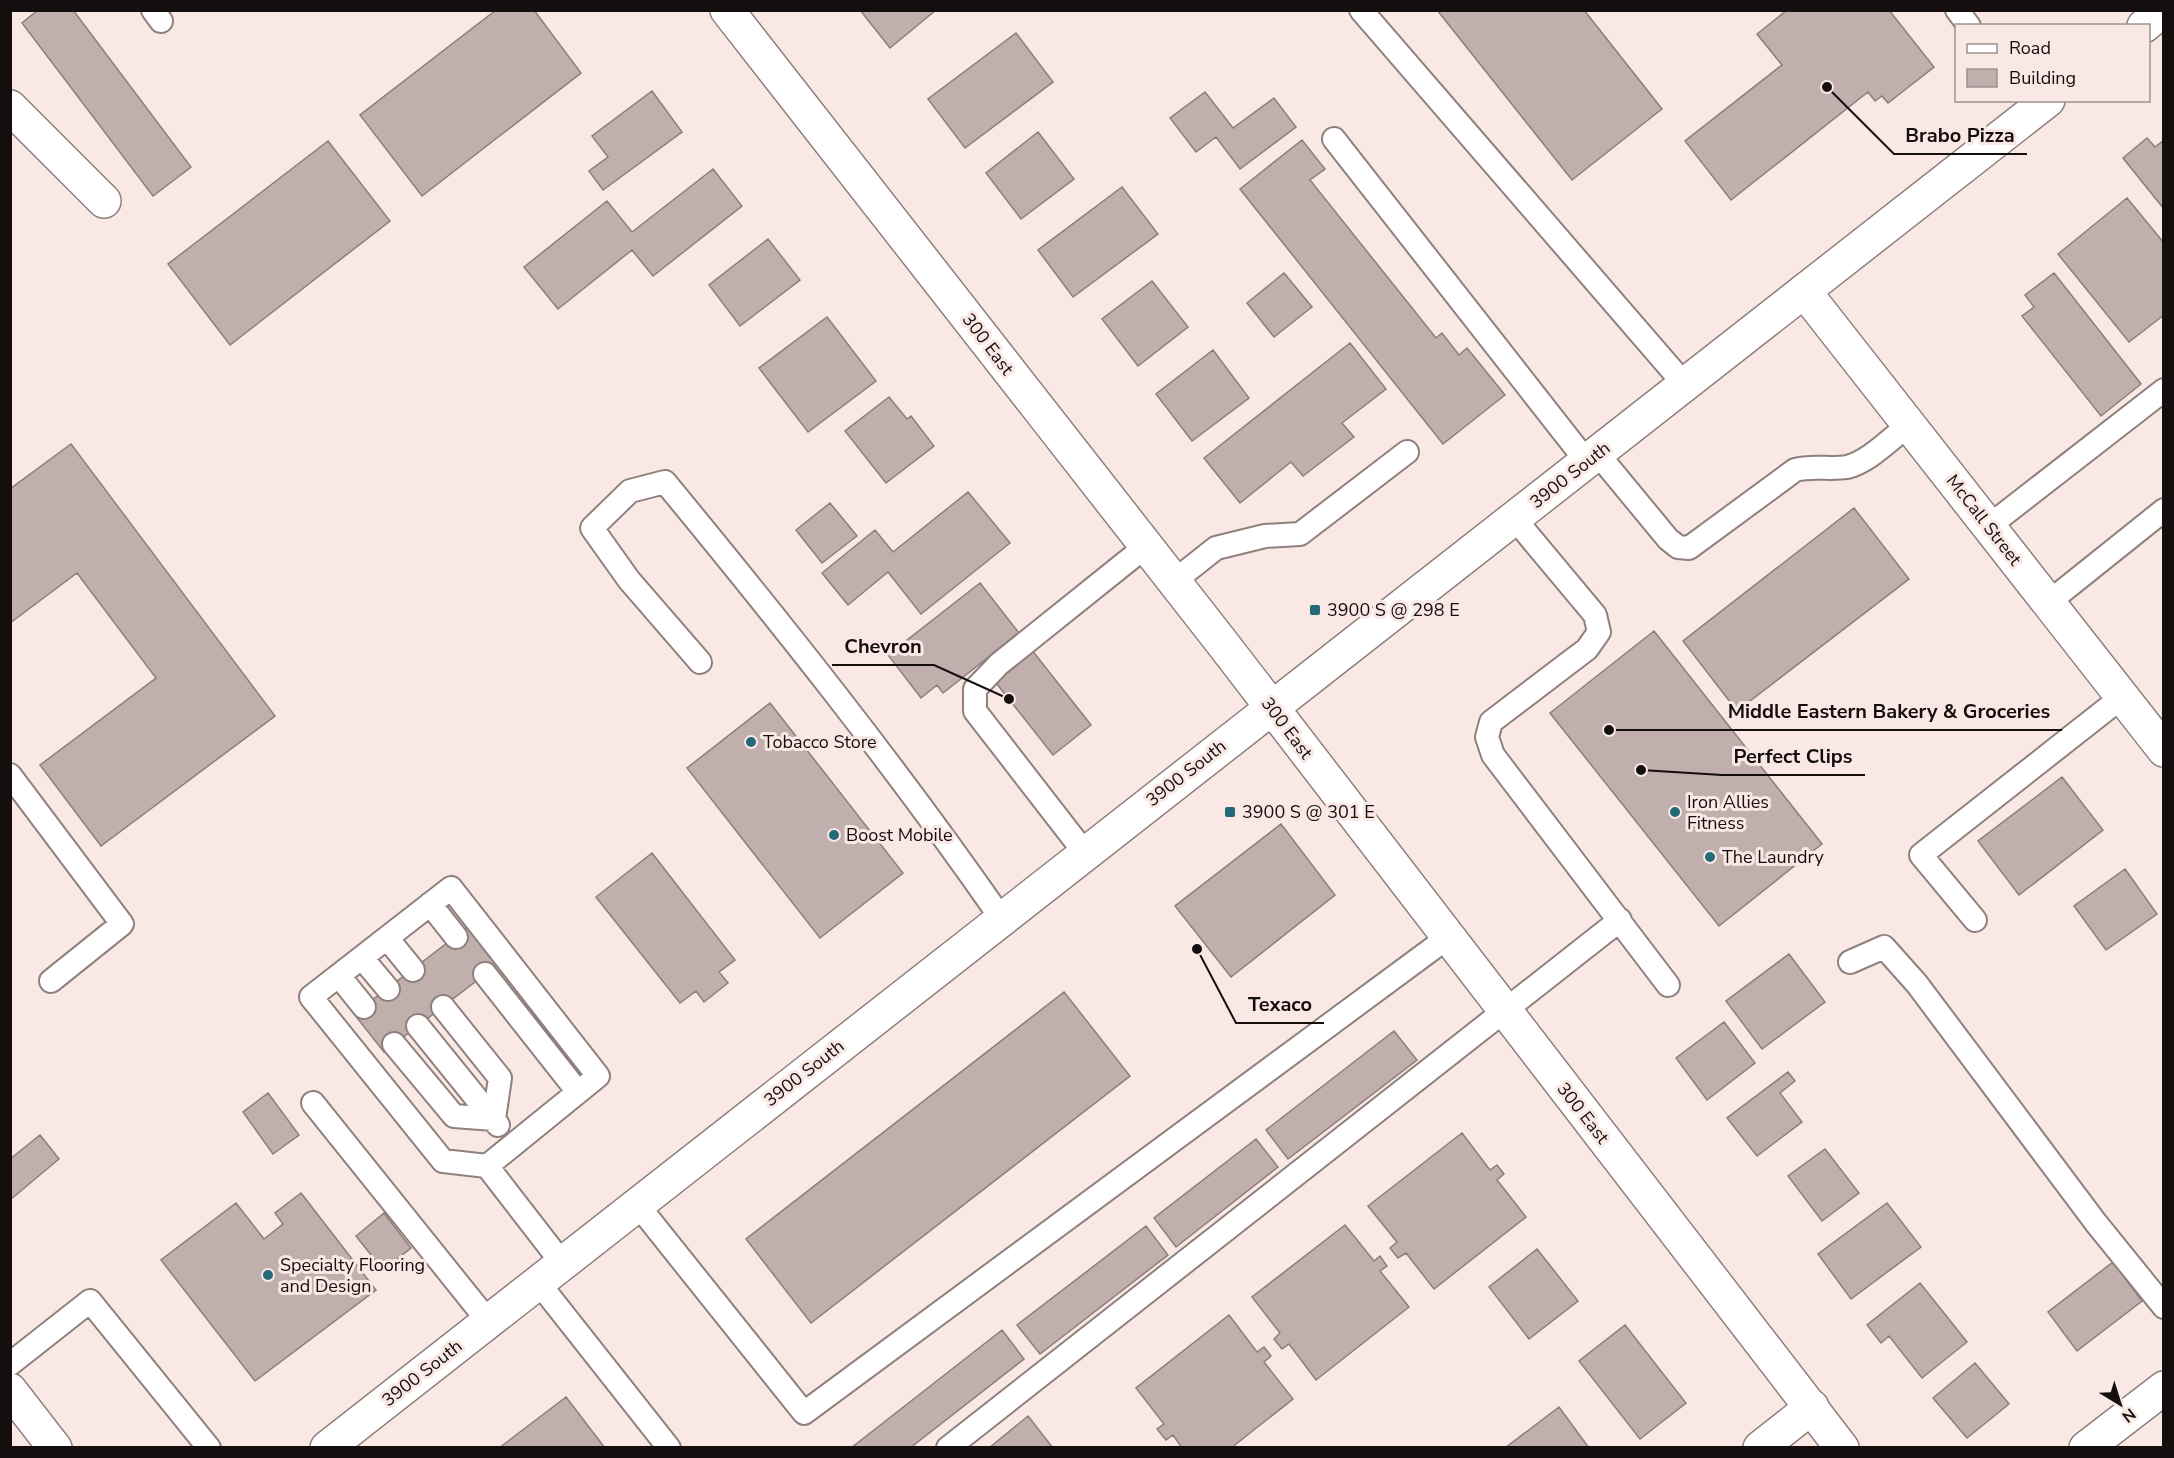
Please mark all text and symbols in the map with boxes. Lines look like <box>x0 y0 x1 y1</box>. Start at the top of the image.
legend <box>1955 24 2150 102</box>
text: Road <box>2009 36 2051 60</box>
text: Building <box>2009 66 2076 90</box>
callout: Brabo Pizza <box>1894 116 2027 154</box>
text: Brabo Pizza <box>1905 122 2015 149</box>
street label: 300 East <box>957 308 1020 380</box>
street label: 3900 South <box>1525 436 1615 514</box>
street label: McCall Street <box>1941 469 2028 571</box>
place label: 3900 S @ 298 E <box>1327 598 1460 622</box>
marker: 3900 S @ 298 E <box>1308 603 1322 617</box>
callout: Chevron <box>832 627 934 665</box>
text: Chevron <box>844 633 922 660</box>
street label: 300 East <box>1256 692 1319 764</box>
callout: Middle Eastern Bakery & Groceries <box>1716 692 2062 730</box>
text: Middle Eastern Bakery & Groceries <box>1728 698 2051 725</box>
place label: Tobacco Store <box>763 730 877 754</box>
street label: 3900 South <box>1141 734 1231 812</box>
marker: Tobacco Store <box>744 735 758 749</box>
callout: Perfect Clips <box>1722 737 1865 775</box>
text: Perfect Clips <box>1733 743 1853 770</box>
place label: Iron Allies Fitness <box>1687 790 1769 835</box>
place label: 3900 S @ 301 E <box>1242 800 1375 824</box>
marker: 3900 S @ 301 E <box>1223 805 1237 819</box>
marker: Iron Allies Fitness <box>1668 805 1682 819</box>
place label: Boost Mobile <box>846 823 953 847</box>
marker: Boost Mobile <box>827 828 841 842</box>
place label: The Laundry <box>1722 845 1824 869</box>
marker: The Laundry <box>1703 850 1717 864</box>
callout: Texaco <box>1236 985 1324 1023</box>
text: Texaco <box>1248 991 1312 1018</box>
street label: 3900 South <box>759 1034 849 1112</box>
street label: 300 East <box>1551 1077 1615 1149</box>
place label: Specialty Flooring and Design <box>280 1253 425 1298</box>
marker: Specialty Flooring and Design <box>261 1268 275 1282</box>
street label: 3900 South <box>377 1334 467 1412</box>
north arrow <box>2090 1374 2150 1434</box>
text: N <box>2117 1403 2140 1427</box>

